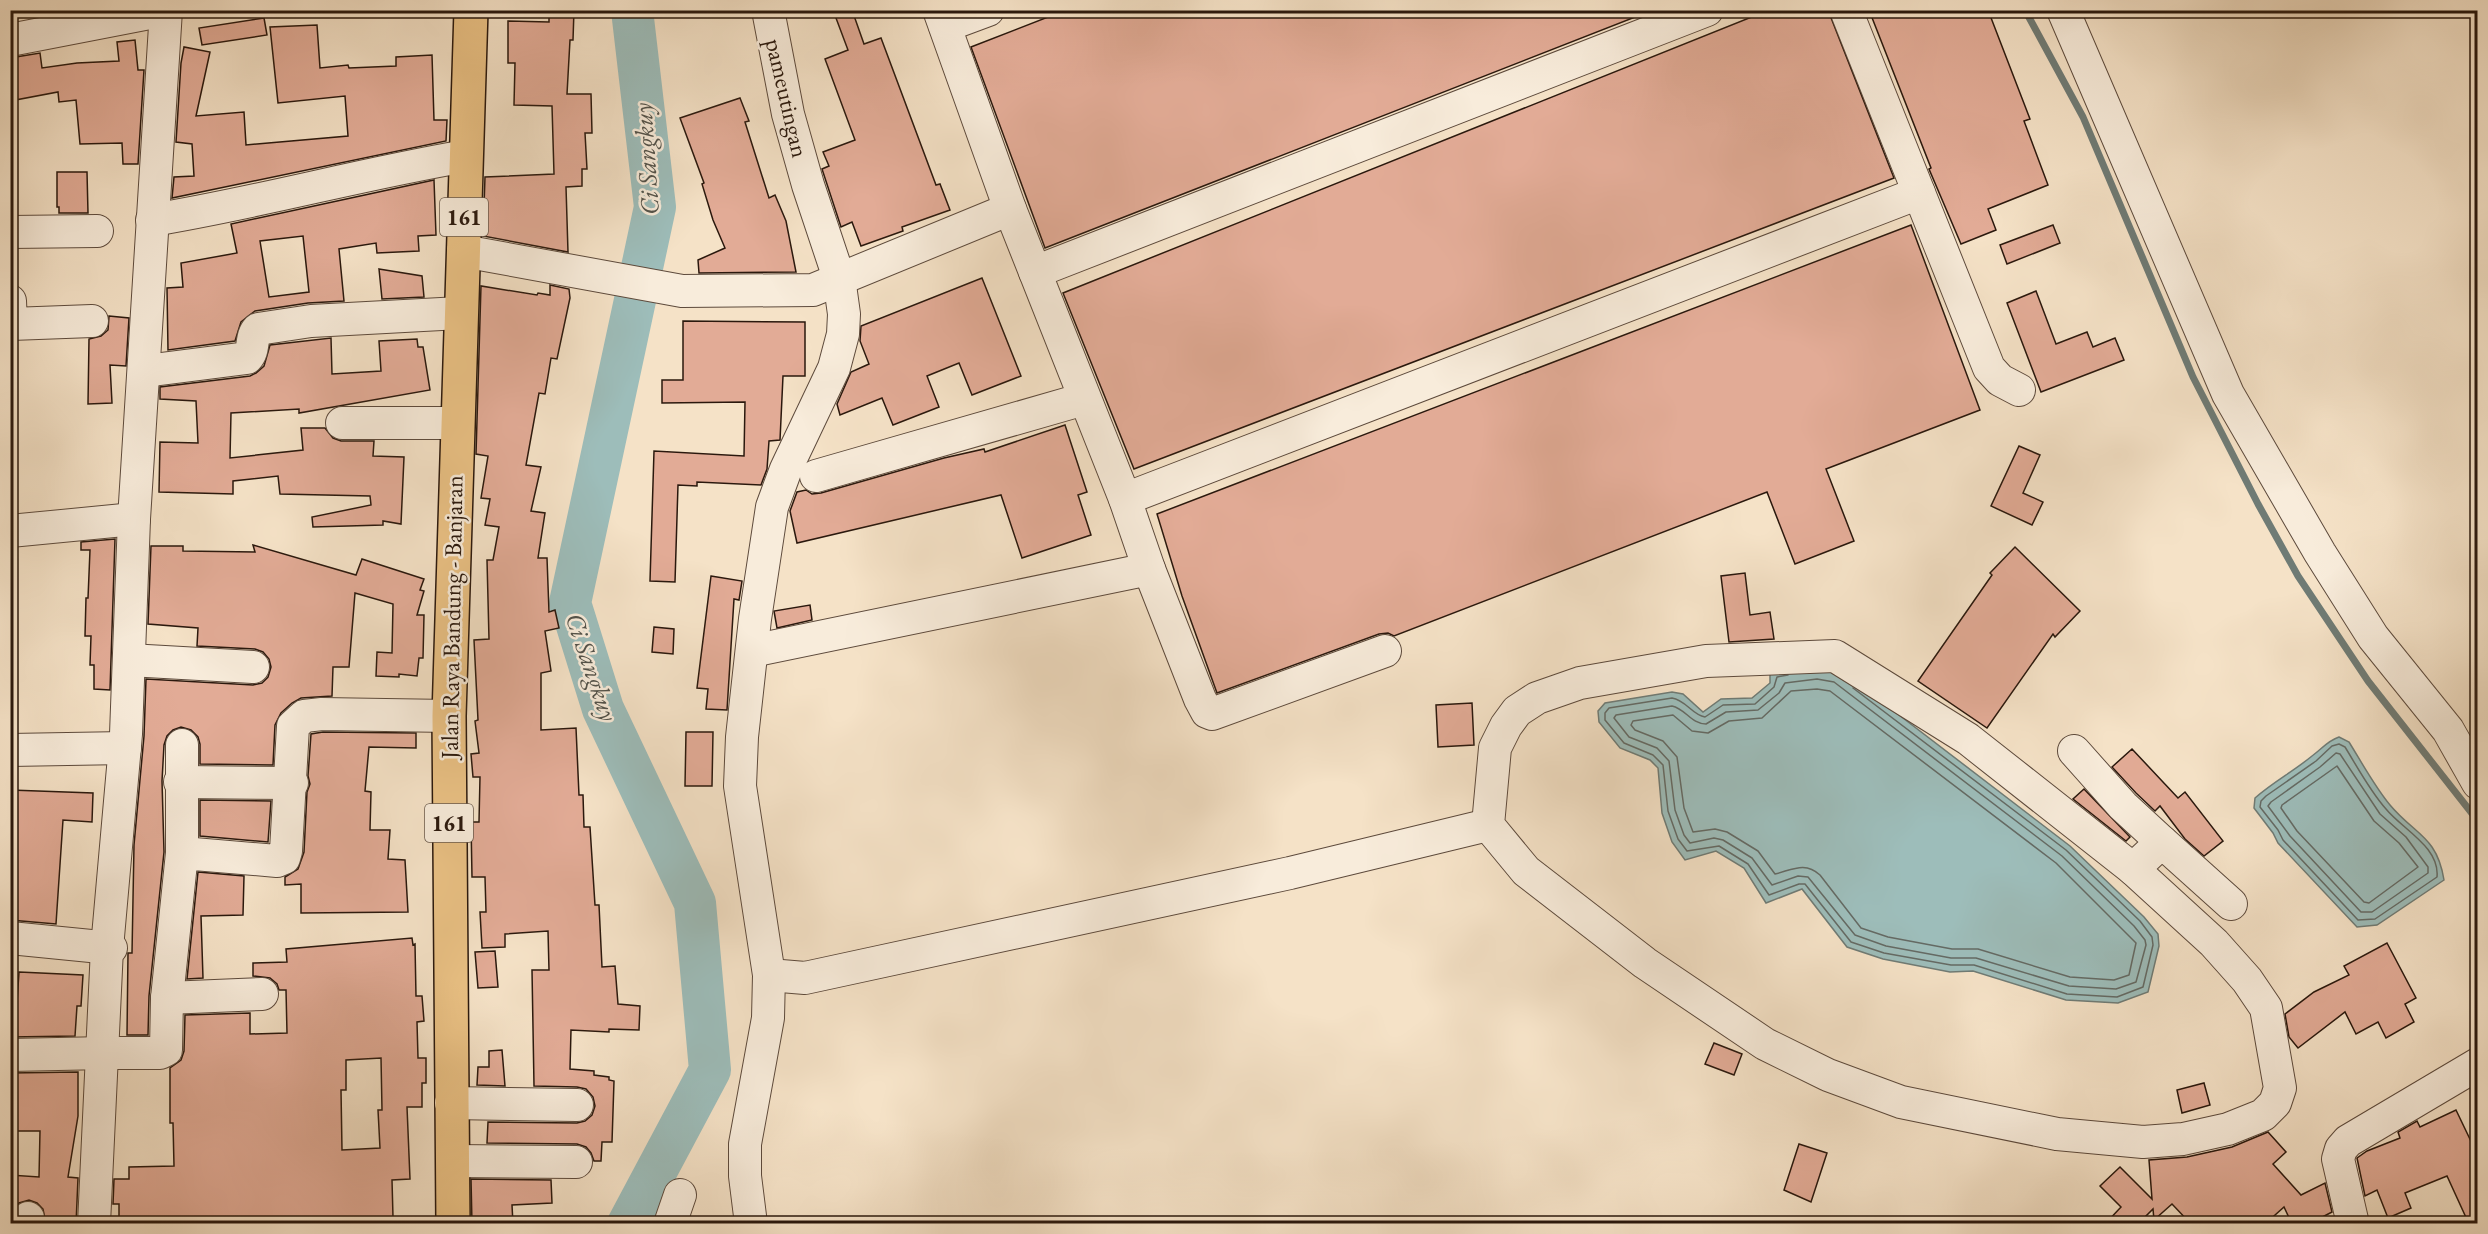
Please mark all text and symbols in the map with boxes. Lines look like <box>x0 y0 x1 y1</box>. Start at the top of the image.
street label: pameutingan <box>759 35 816 161</box>
water label: Ci Sangkuy <box>625 101 667 216</box>
road number: 161 <box>440 198 488 236</box>
street label: Jalan Raya Bandung - Banjaran <box>433 475 469 761</box>
water label: Ci Sangkuy <box>558 608 627 726</box>
road number: 161 <box>425 804 473 842</box>

